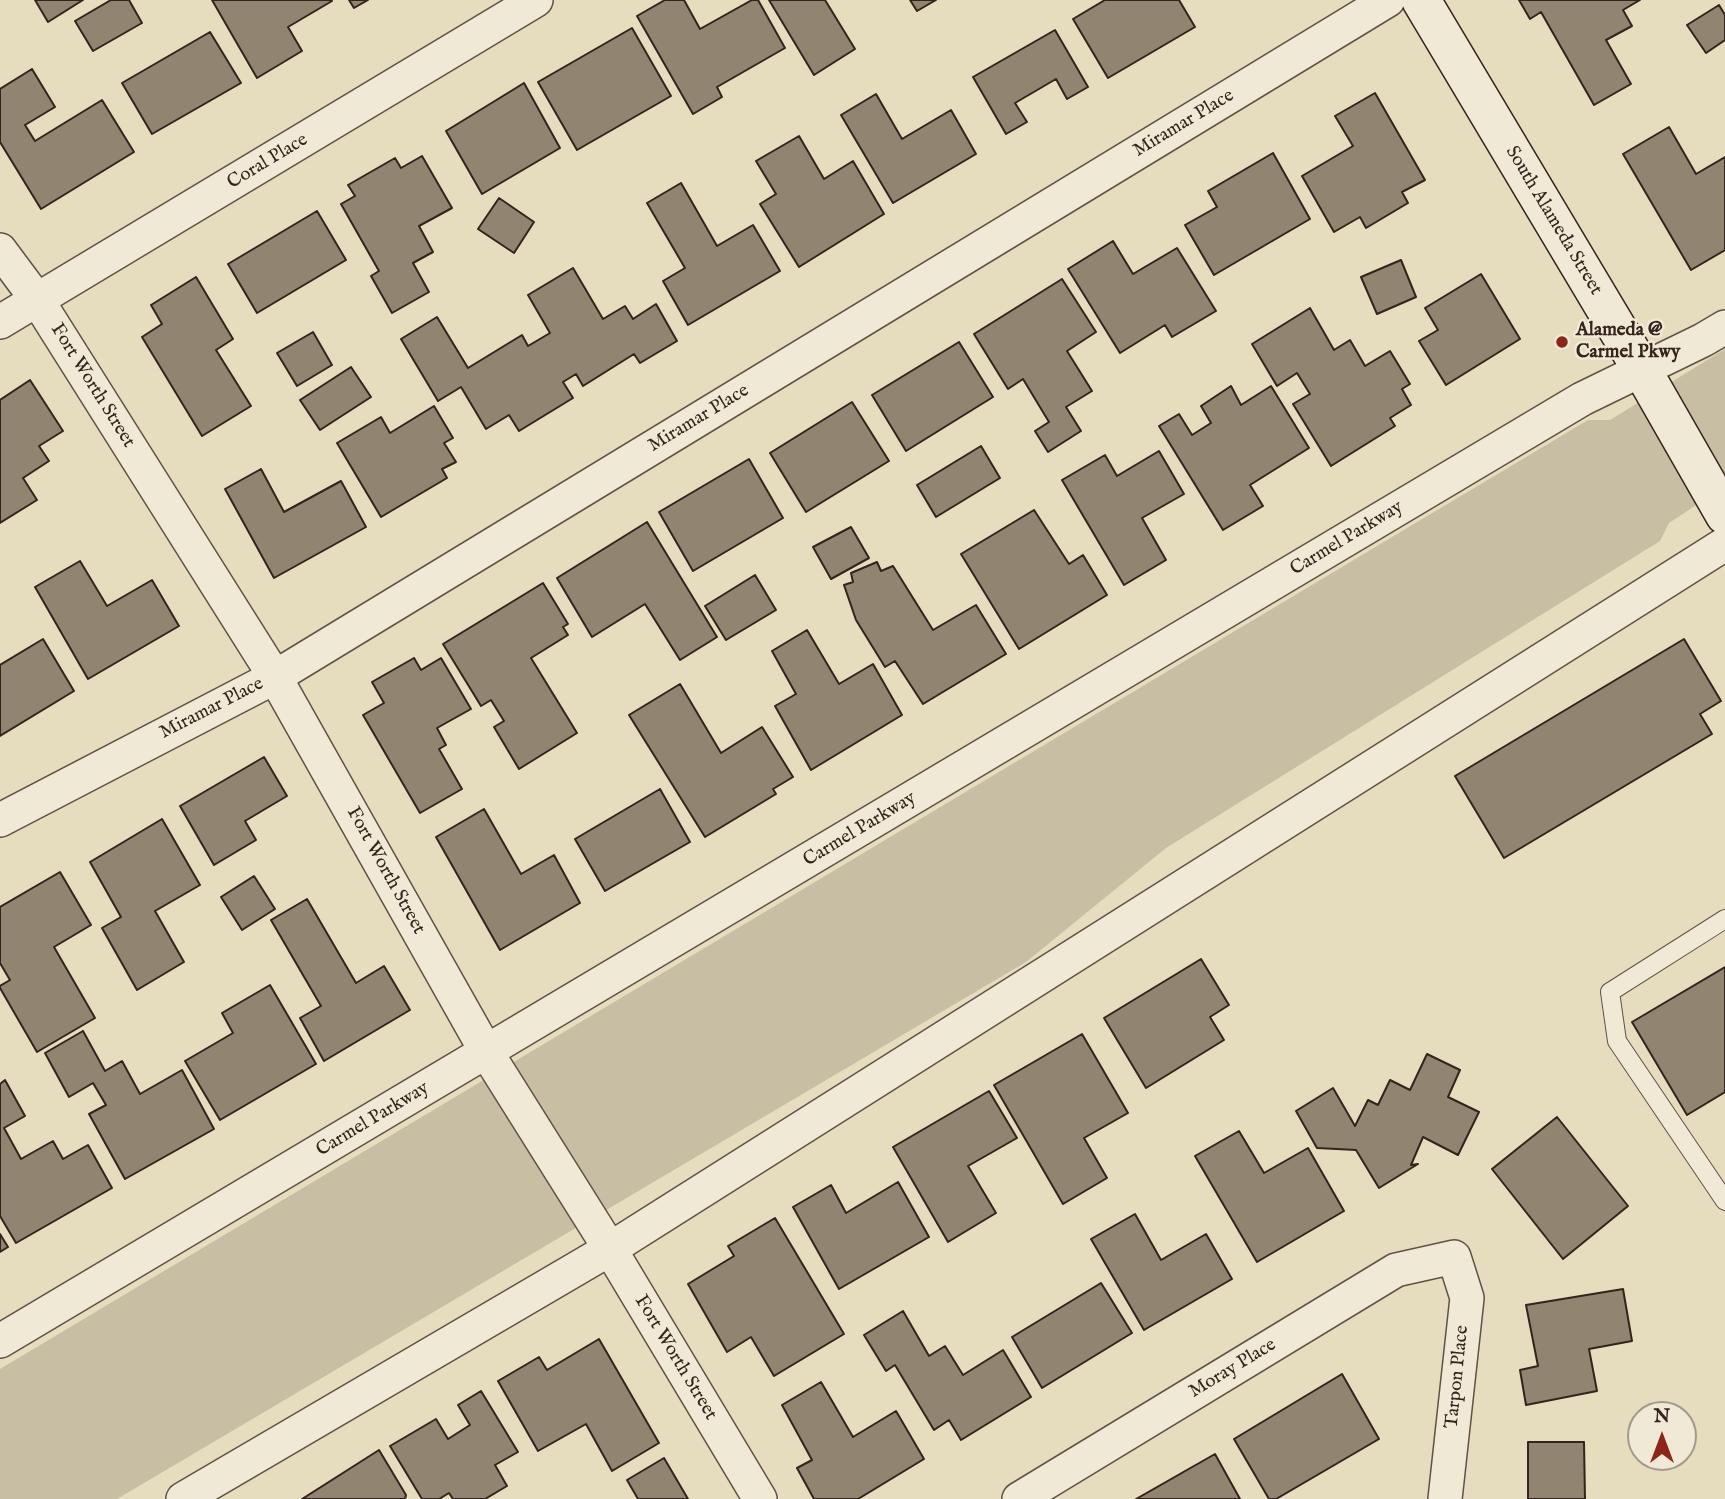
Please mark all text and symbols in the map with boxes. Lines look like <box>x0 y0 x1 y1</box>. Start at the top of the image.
street label: Miramar Place <box>1130 85 1238 163</box>
street label: Coral Place <box>224 129 312 195</box>
street label: South Alameda Street <box>1499 142 1607 300</box>
street label: Fort Worth Street <box>45 320 139 452</box>
place label: Alameda @ Carmel Pkwy <box>1576 320 1680 364</box>
marker: Alameda @ Carmel Pkwy <box>1554 334 1570 350</box>
street label: Miramar Place <box>645 380 753 458</box>
street label: Carmel Parkway <box>1287 496 1407 582</box>
street label: Miramar Place <box>156 673 268 745</box>
street label: Carmel Parkway <box>800 787 920 873</box>
street label: Fort Worth Street <box>341 803 429 939</box>
street label: Carmel Parkway <box>313 1077 433 1163</box>
street label: Fort Worth Street <box>629 1291 721 1425</box>
street label: Tarpon Place <box>1441 1324 1475 1430</box>
street label: Moray Place <box>1185 1334 1281 1404</box>
north arrow <box>1627 1401 1697 1471</box>
text: N <box>1654 1405 1670 1429</box>

